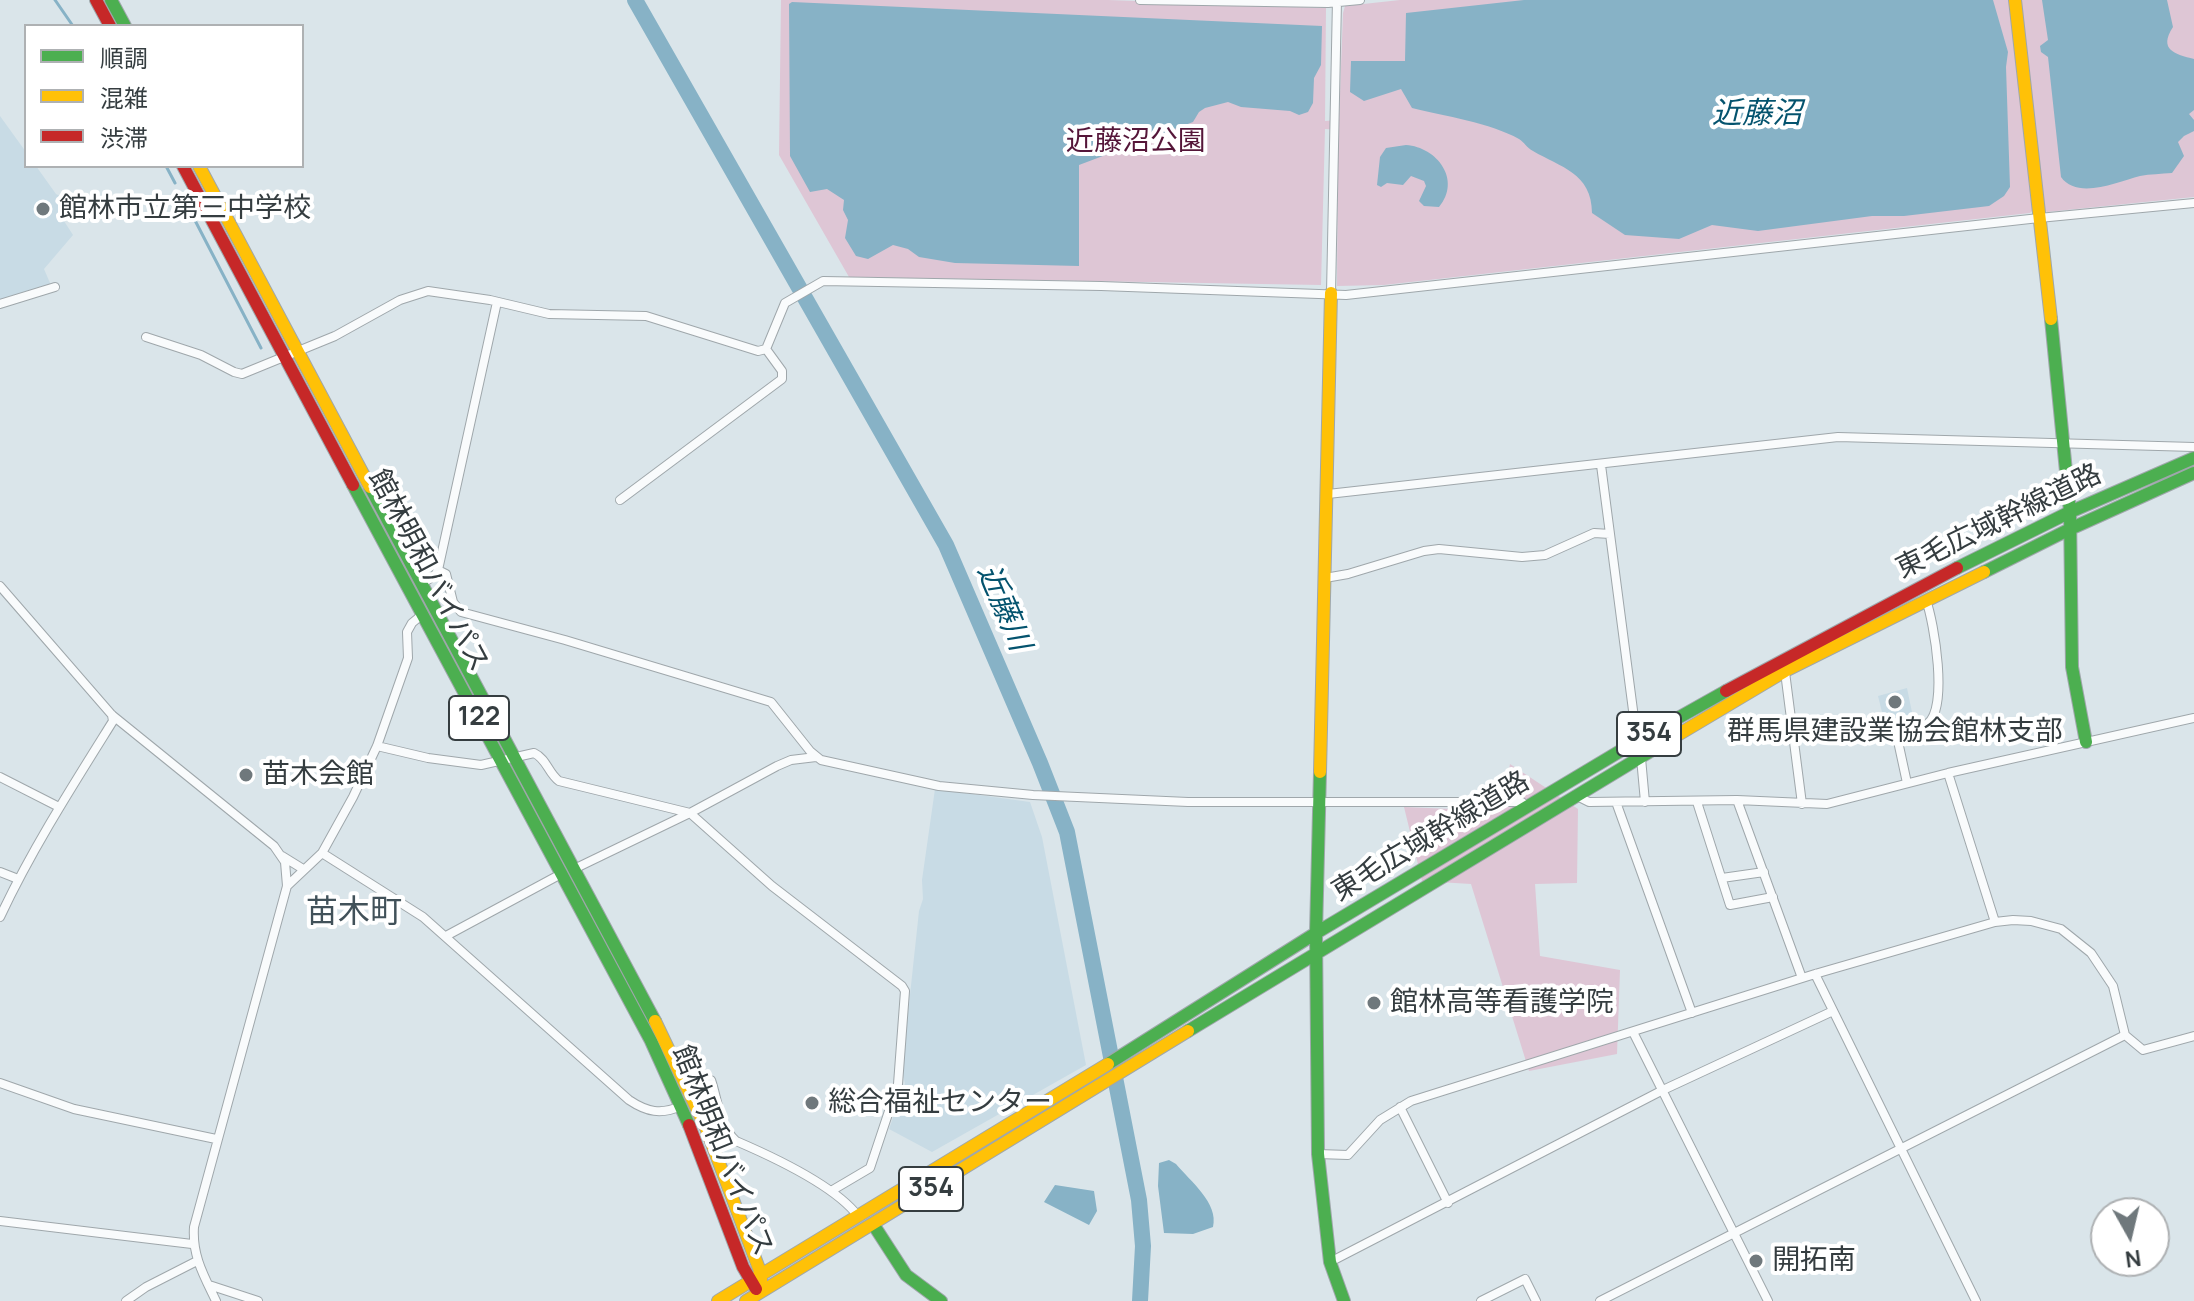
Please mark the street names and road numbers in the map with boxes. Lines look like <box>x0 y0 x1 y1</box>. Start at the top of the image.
street label: 東毛広域幹線道路 <box>1891 458 2107 586</box>
street label: 館林明和バイパス <box>361 464 495 678</box>
road number: 122 <box>449 696 509 740</box>
road number: 354 <box>1617 712 1681 756</box>
street label: 東毛広域幹線道路 <box>1326 765 1536 909</box>
street label: 館林明和バイパス <box>664 1041 780 1261</box>
road number: 354 <box>899 1167 963 1211</box>

